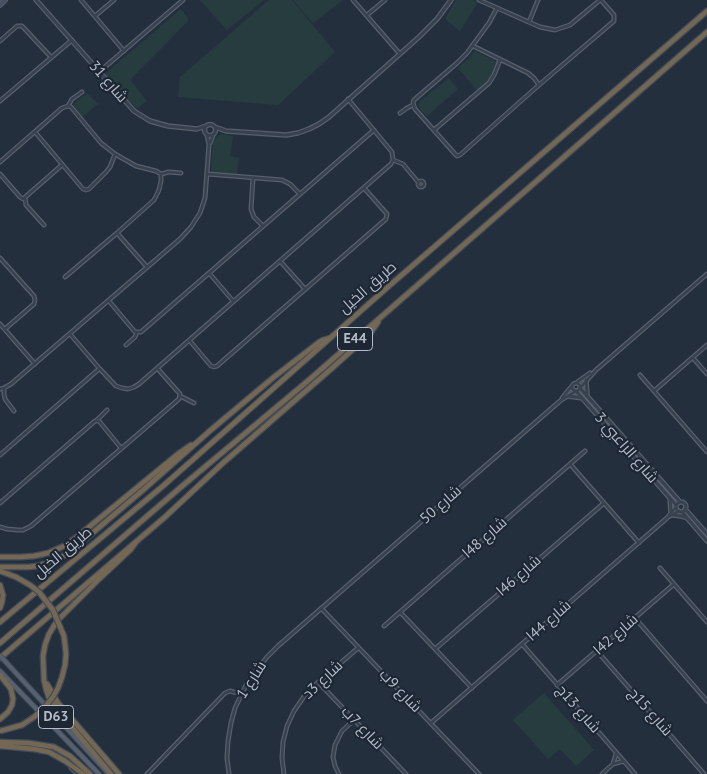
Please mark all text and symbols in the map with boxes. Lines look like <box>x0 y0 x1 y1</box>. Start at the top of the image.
street label: شارع 31 <box>85 57 131 107</box>
street label: طريق الخيل <box>336 258 400 318</box>
road number: E44 <box>338 328 372 350</box>
street label: شارع الراعبي 3 <box>591 409 661 487</box>
street label: شارع 50 <box>416 482 466 528</box>
street label: شارع 48ا <box>459 514 511 562</box>
street label: طريق الخيل <box>30 523 96 583</box>
street label: شارع 46ا <box>493 552 545 600</box>
street label: شارع 44ا <box>523 597 575 645</box>
street label: شارع 42ا <box>590 611 642 659</box>
street label: شارع 3د <box>299 657 347 703</box>
street label: شارع 1 <box>233 658 271 702</box>
street label: شارع 9ب <box>375 666 425 716</box>
street label: شارع 13ج <box>552 681 604 737</box>
street label: شارع 15ج <box>624 684 676 740</box>
street label: شارع 7ب <box>337 703 387 753</box>
road number: D63 <box>38 706 74 729</box>

